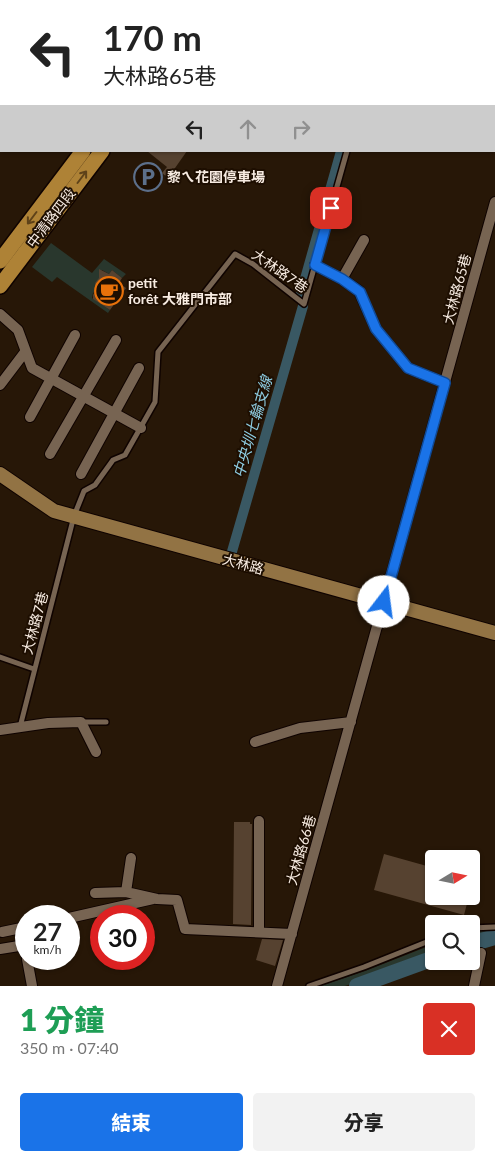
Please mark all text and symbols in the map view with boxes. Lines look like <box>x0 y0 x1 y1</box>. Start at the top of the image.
text: 170 m <box>103 16 202 58</box>
icon: left <box>20 20 85 85</box>
text: 大林路65巷 <box>103 62 217 89</box>
icon: left <box>181 115 209 143</box>
icon: ahead <box>234 115 262 143</box>
icon: right <box>287 115 315 143</box>
parking icon: 黎ㄟ花園停車場 <box>133 162 163 192</box>
place label: 黎ㄟ花園停車場 <box>167 168 265 185</box>
one-way arrow <box>77 170 87 184</box>
street label: 中清路四段 <box>23 185 78 251</box>
pin <box>310 187 352 229</box>
icon: arrive <box>317 194 345 222</box>
one-way arrow <box>27 211 37 225</box>
street label: 大林路7巷 <box>249 245 311 296</box>
street label: 大林路65巷 <box>439 252 474 326</box>
place label: petit forêt 大雅門市部 <box>128 274 232 307</box>
cafe icon: petit forêt 大雅門市部 <box>94 276 124 306</box>
water label: 中央圳七輪支線 <box>229 372 276 480</box>
street label: 大林路 <box>221 550 266 577</box>
position arrow <box>357 575 409 627</box>
street label: 大林路7巷 <box>18 590 51 656</box>
street label: 大林路66巷 <box>282 813 319 887</box>
north arrow <box>425 850 480 905</box>
map controls <box>425 850 480 970</box>
speed limit sign: 30 <box>90 905 155 970</box>
button: search <box>425 915 480 970</box>
text: 27 <box>33 916 62 946</box>
text: km/h <box>33 942 62 957</box>
text: 1 分鐘 <box>20 1001 104 1037</box>
button: close <box>423 1003 475 1055</box>
text: 350 m · 07:40 <box>20 1038 119 1057</box>
button: 結束 <box>20 1093 243 1151</box>
button: 分享 <box>253 1093 475 1151</box>

